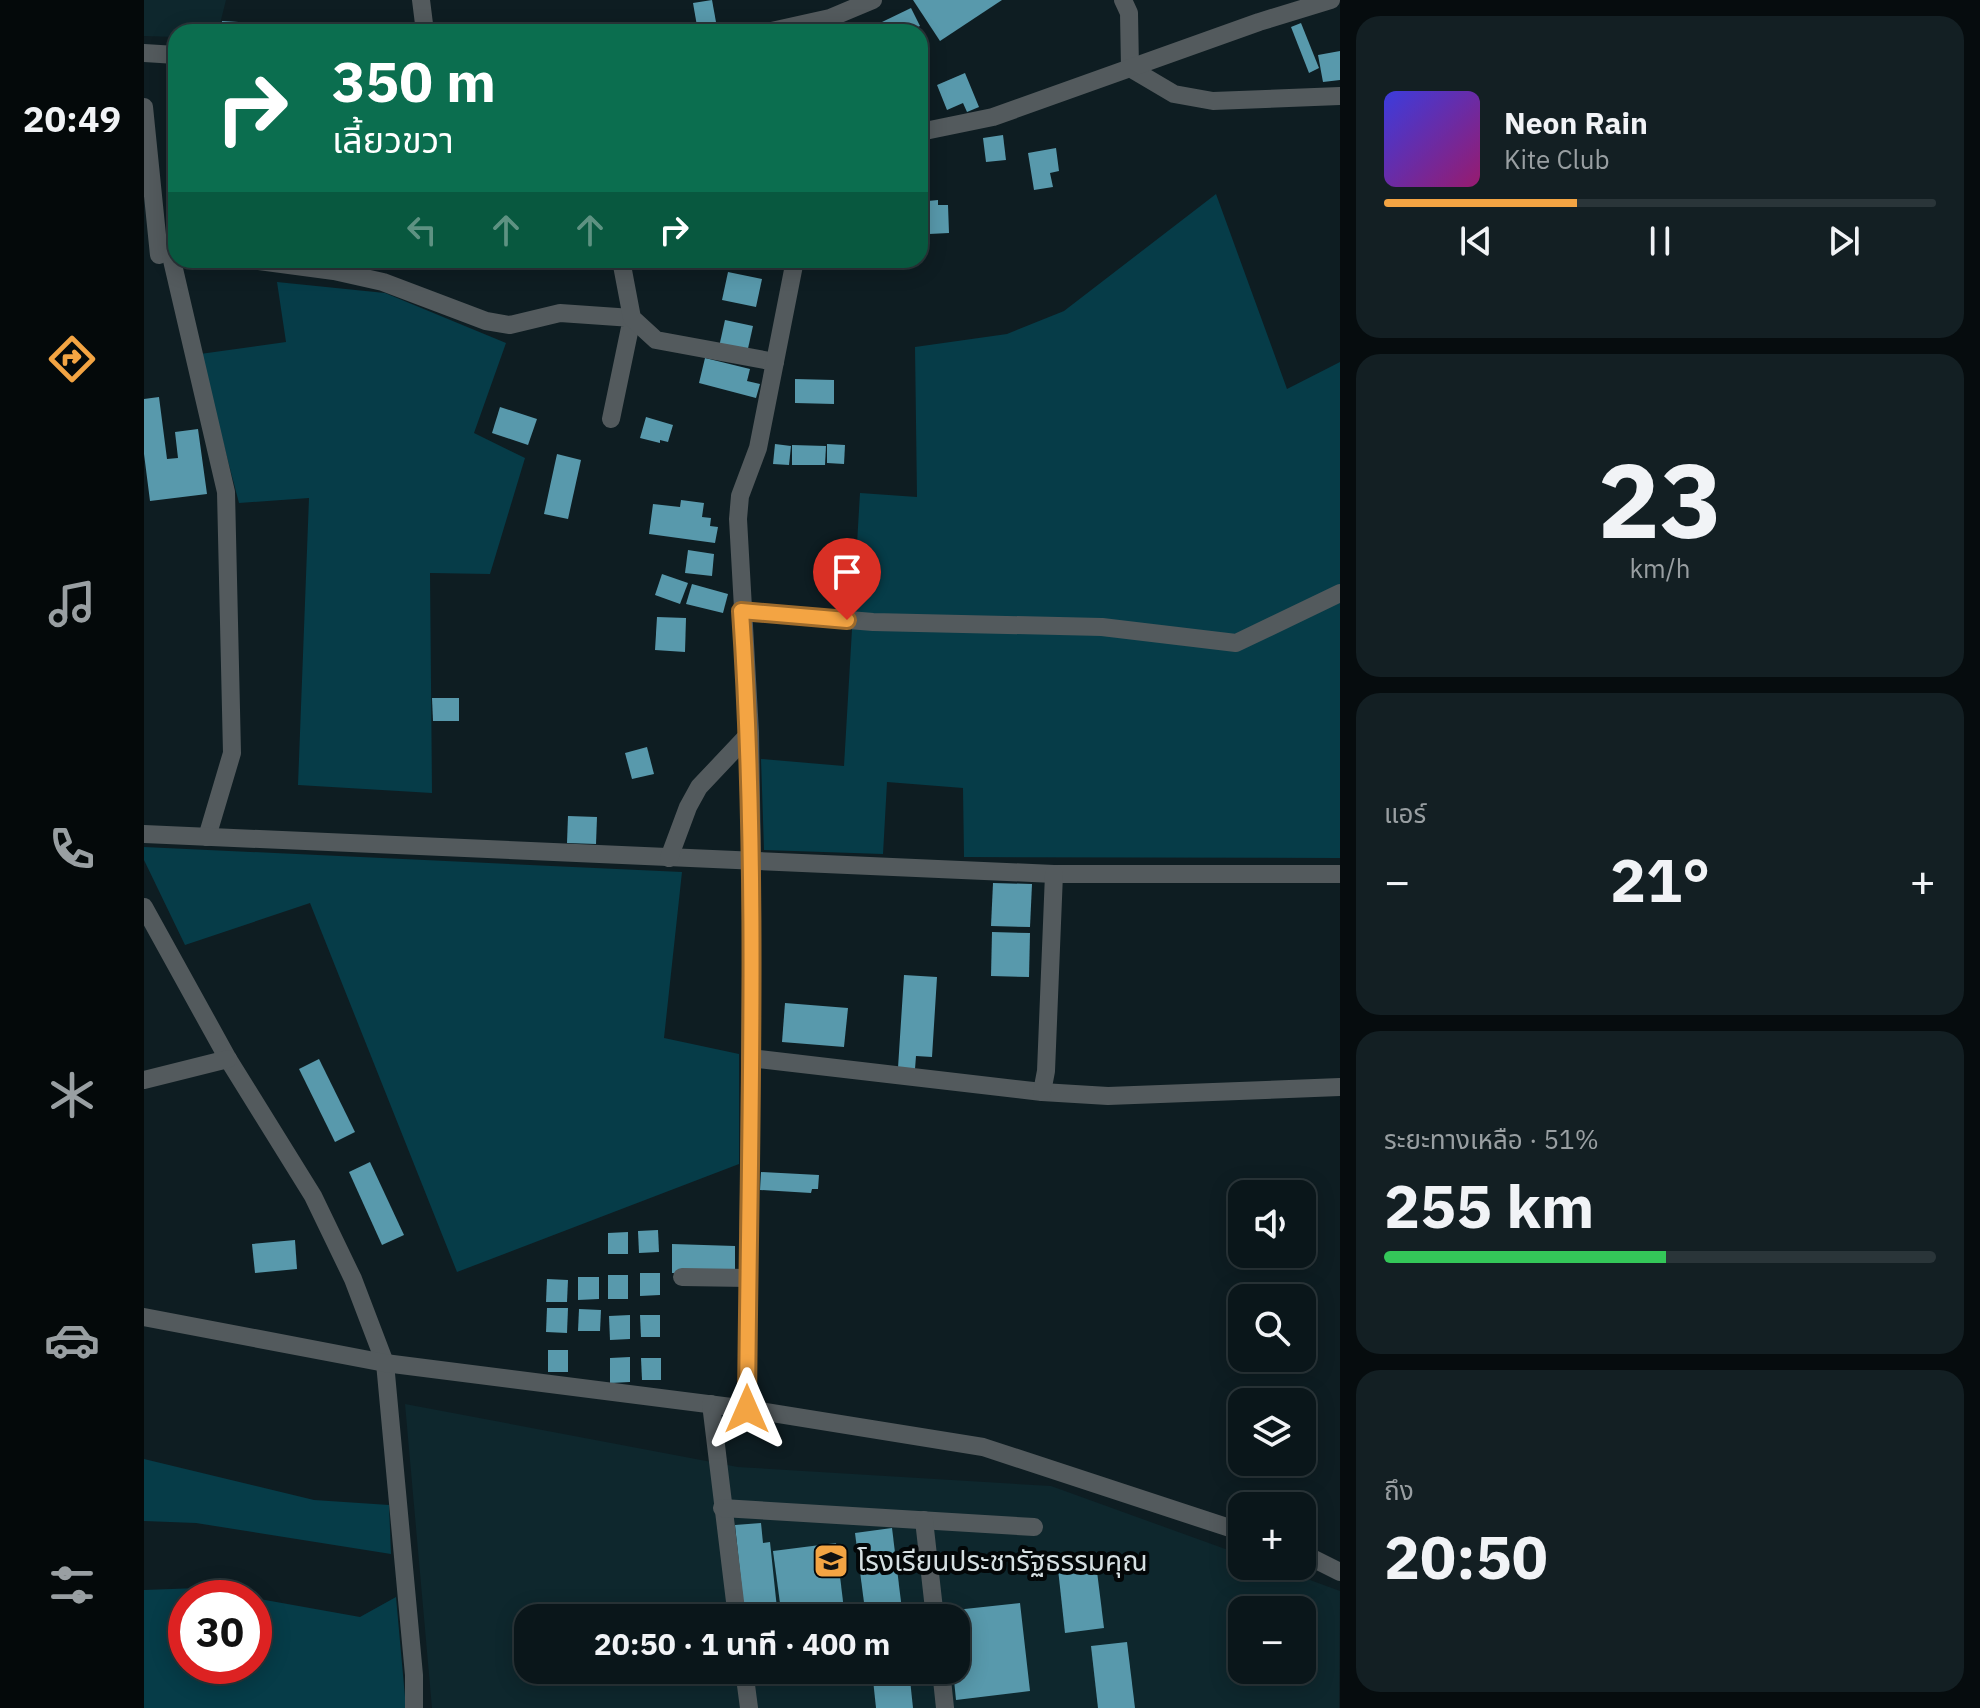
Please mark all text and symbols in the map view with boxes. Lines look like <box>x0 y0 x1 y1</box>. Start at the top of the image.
text: 350 m <box>332 45 496 117</box>
icon: right <box>200 56 304 160</box>
text: 20:49 <box>23 95 121 142</box>
text: Neon Rain <box>1504 103 1648 142</box>
text: เลี้ยวขวา <box>332 116 454 163</box>
text: Kite Club <box>1504 142 1609 176</box>
icon: left <box>400 208 444 252</box>
icon: ahead <box>484 208 528 252</box>
icon: ahead <box>568 208 612 252</box>
icon: right <box>652 208 696 252</box>
icon: previous <box>1454 219 1498 263</box>
icon: pause <box>1638 219 1682 263</box>
icon: next <box>1822 219 1866 263</box>
icon: directions <box>44 331 100 387</box>
text: 23 <box>1598 431 1722 567</box>
pin <box>813 538 881 620</box>
icon: arrive <box>825 550 869 594</box>
text: km/h <box>1629 551 1691 585</box>
icon: music <box>44 576 100 632</box>
text: แอร์ <box>1384 796 1426 830</box>
icon: phone <box>44 821 100 877</box>
text: 21° <box>1610 840 1710 919</box>
text: − <box>1384 852 1410 909</box>
text: + <box>1910 852 1936 909</box>
icon: climate <box>44 1067 100 1123</box>
text: ระยะทางเหลือ · 51% <box>1384 1122 1599 1156</box>
text: 255 km <box>1384 1166 1594 1245</box>
map controls <box>1228 1180 1316 1684</box>
button: sound <box>1228 1180 1316 1268</box>
button: search <box>1228 1284 1316 1372</box>
icon: car <box>44 1312 100 1368</box>
position arrow <box>705 1367 789 1451</box>
button: layers <box>1228 1388 1316 1476</box>
text: ถึง <box>1384 1473 1414 1507</box>
button: + <box>1228 1492 1316 1580</box>
text: 20:50 <box>1384 1517 1548 1596</box>
school or university icon: โรงเรียนประชารัฐธรรมคุณ <box>812 1542 850 1580</box>
place label: โรงเรียนประชารัฐธรรมคุณ <box>857 1542 1148 1579</box>
icon: filters <box>44 1557 100 1613</box>
speed limit sign: 30 <box>168 1580 272 1684</box>
button: − <box>1228 1596 1316 1684</box>
text: 20:50 · 1 นาที · 400 m <box>594 1624 890 1663</box>

